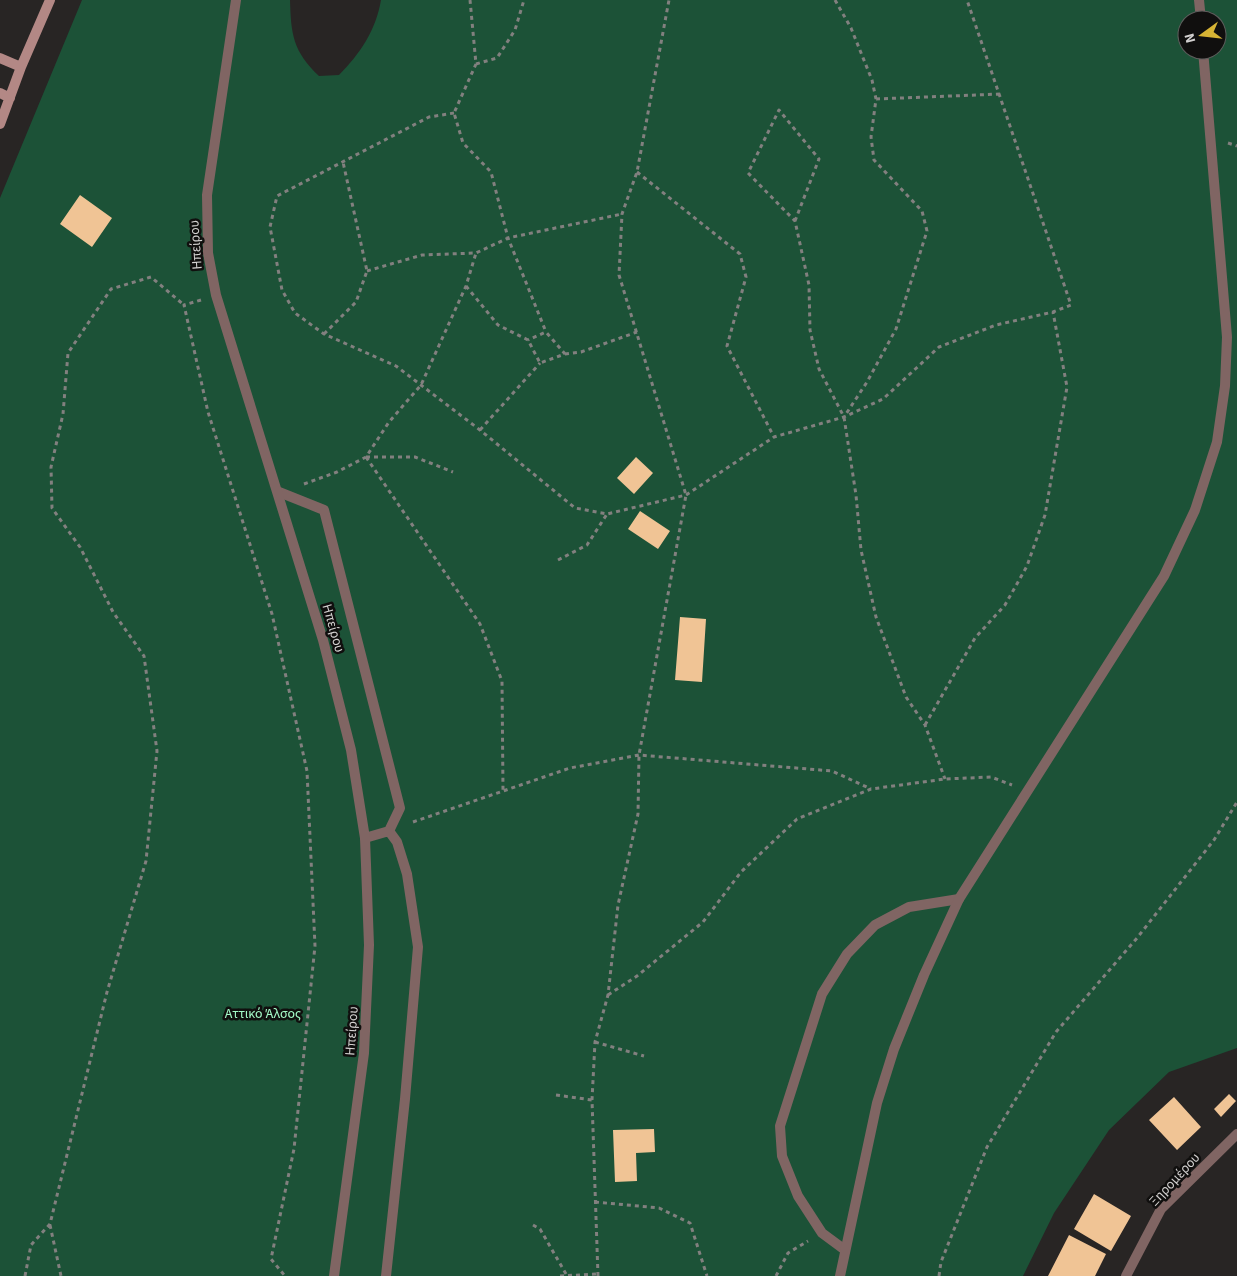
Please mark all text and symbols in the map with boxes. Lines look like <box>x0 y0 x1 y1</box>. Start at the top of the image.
north arrow <box>1177 10 1227 60</box>
text: N <box>1180 31 1201 45</box>
street label: Ηπείρου <box>184 220 208 270</box>
street label: Ηπείρου <box>317 602 349 655</box>
park label: Αττικό Άλσος <box>225 1004 301 1024</box>
street label: Ηπείρου <box>340 1006 364 1056</box>
street label: Ξηρομέρου <box>1145 1148 1205 1211</box>

